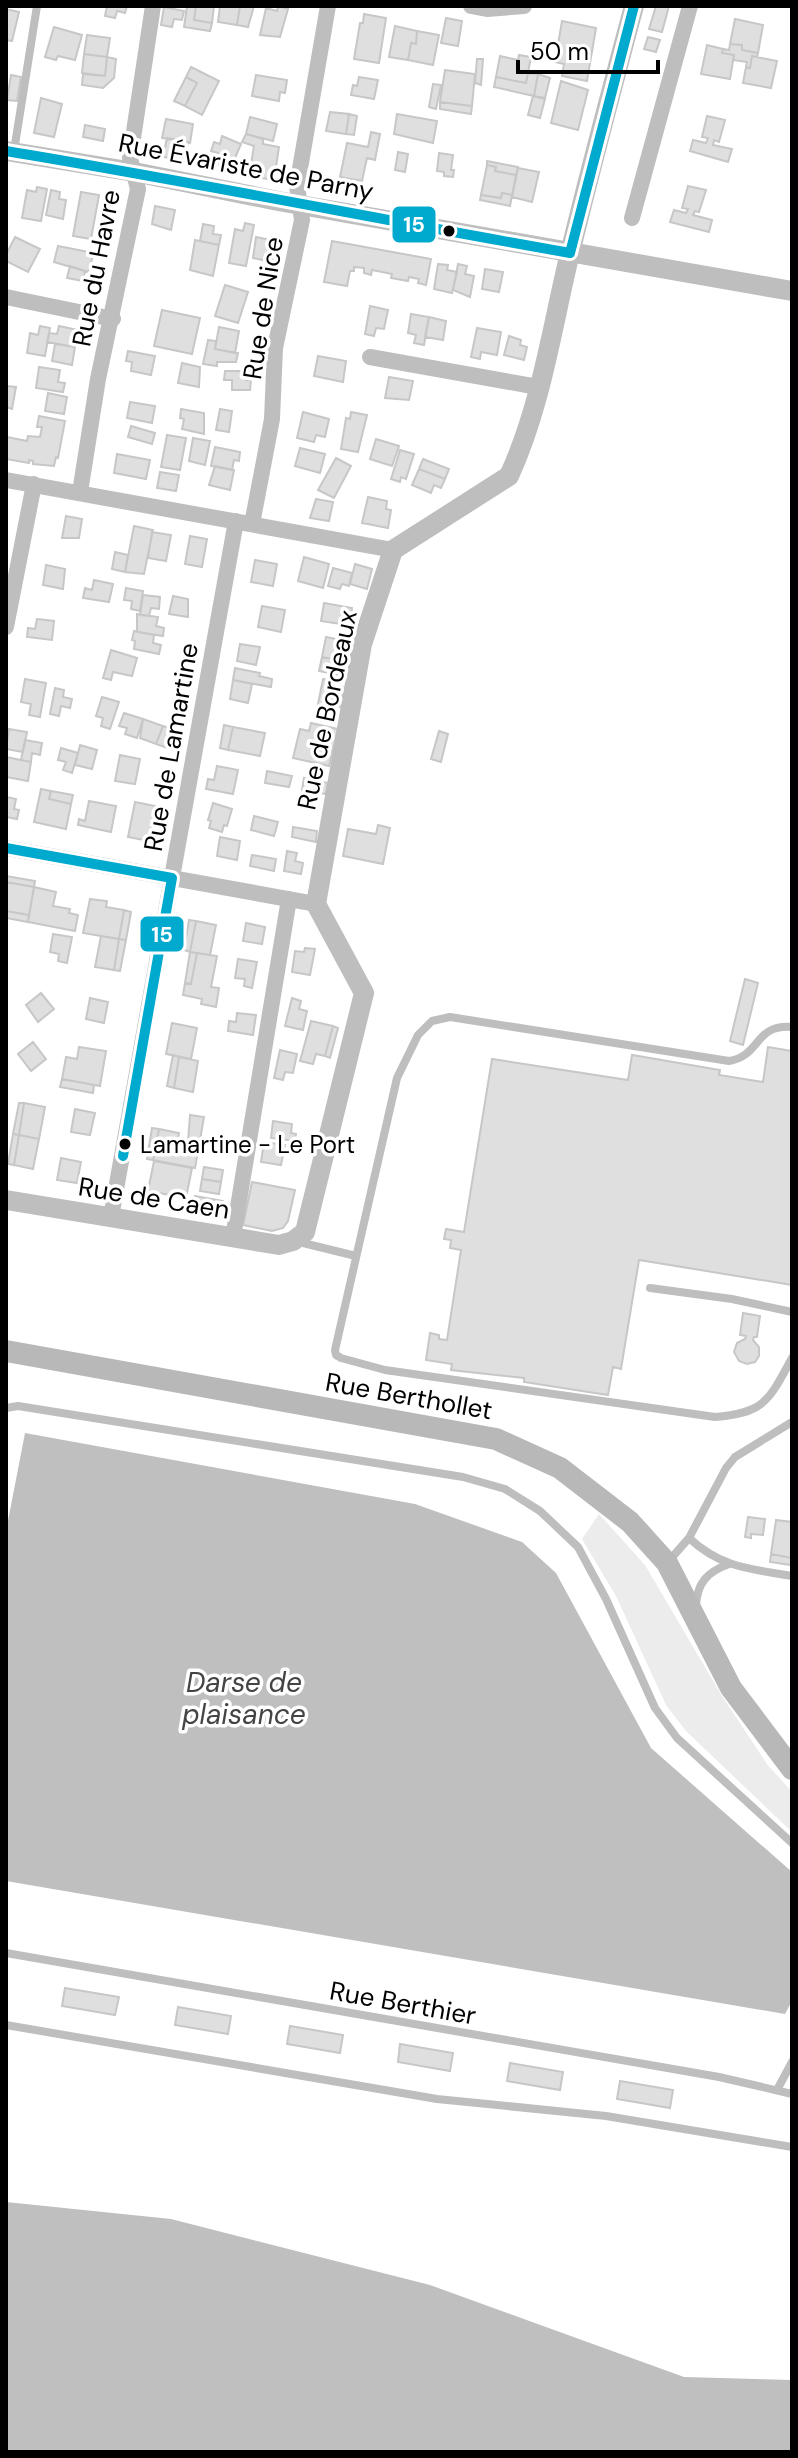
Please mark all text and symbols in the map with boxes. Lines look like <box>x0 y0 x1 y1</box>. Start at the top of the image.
scale bar <box>518 24 658 74</box>
text: 50 m <box>530 36 589 67</box>
street label: Rue Évariste de Parny <box>116 126 376 208</box>
street label: Rue du Havre <box>64 187 128 349</box>
line badge: 15 <box>391 205 437 244</box>
text: 15 <box>403 210 425 239</box>
unlabelled marker <box>441 223 457 239</box>
street label: Rue de Nice <box>235 234 291 382</box>
street label: Rue de Bordeaux <box>289 607 365 813</box>
street label: Rue de Lamartine <box>136 640 206 854</box>
line badge: 15 <box>139 915 185 953</box>
text: 15 <box>151 920 173 949</box>
place label: Lamartine - Le Port <box>140 1129 355 1160</box>
marker: Lamartine - Le Port <box>117 1136 133 1152</box>
street label: Rue de Caen <box>76 1169 232 1227</box>
street label: Rue Berthollet <box>323 1365 495 1427</box>
water label: Darse de plaisance <box>181 1664 306 1733</box>
street label: Rue Berthier <box>327 1973 479 2033</box>

